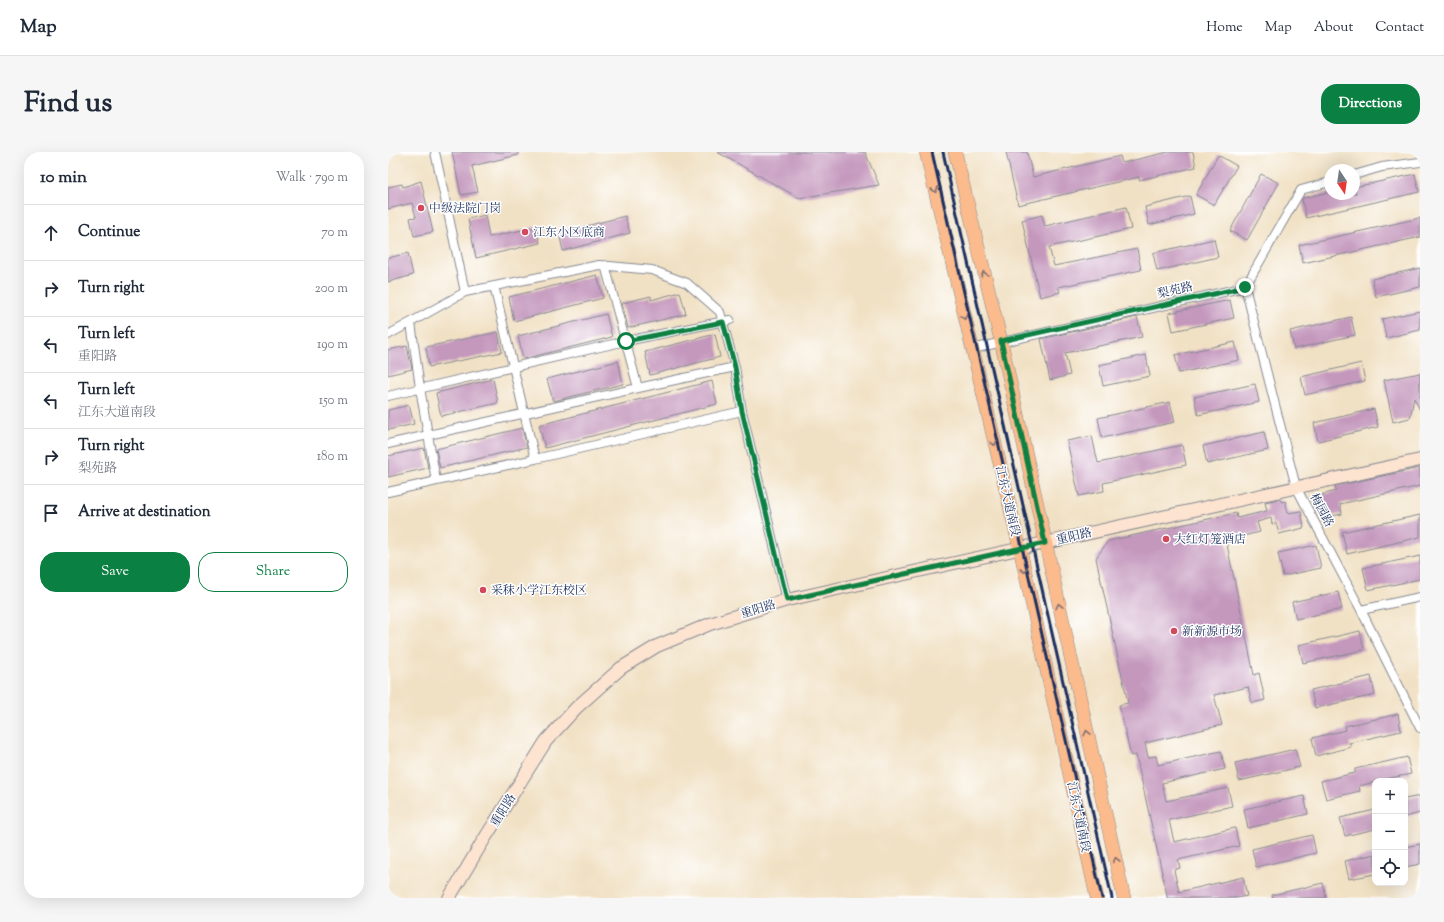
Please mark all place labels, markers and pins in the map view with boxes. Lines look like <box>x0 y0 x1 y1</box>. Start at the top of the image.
place label: 中级法院门岗 <box>429 200 501 218</box>
marker: 中级法院门岗 <box>416 203 426 213</box>
place label: 江东小区底商 <box>533 224 605 242</box>
marker: 江东小区底商 <box>520 227 530 237</box>
place label: 大红灯笼酒店 <box>1174 531 1246 549</box>
marker: 大红灯笼酒店 <box>1161 534 1171 544</box>
place label: 采秣小学江东校区 <box>491 582 587 600</box>
marker: 采秣小学江东校区 <box>478 585 488 595</box>
place label: 新新源市场 <box>1182 623 1242 641</box>
marker: 新新源市场 <box>1169 626 1179 636</box>

